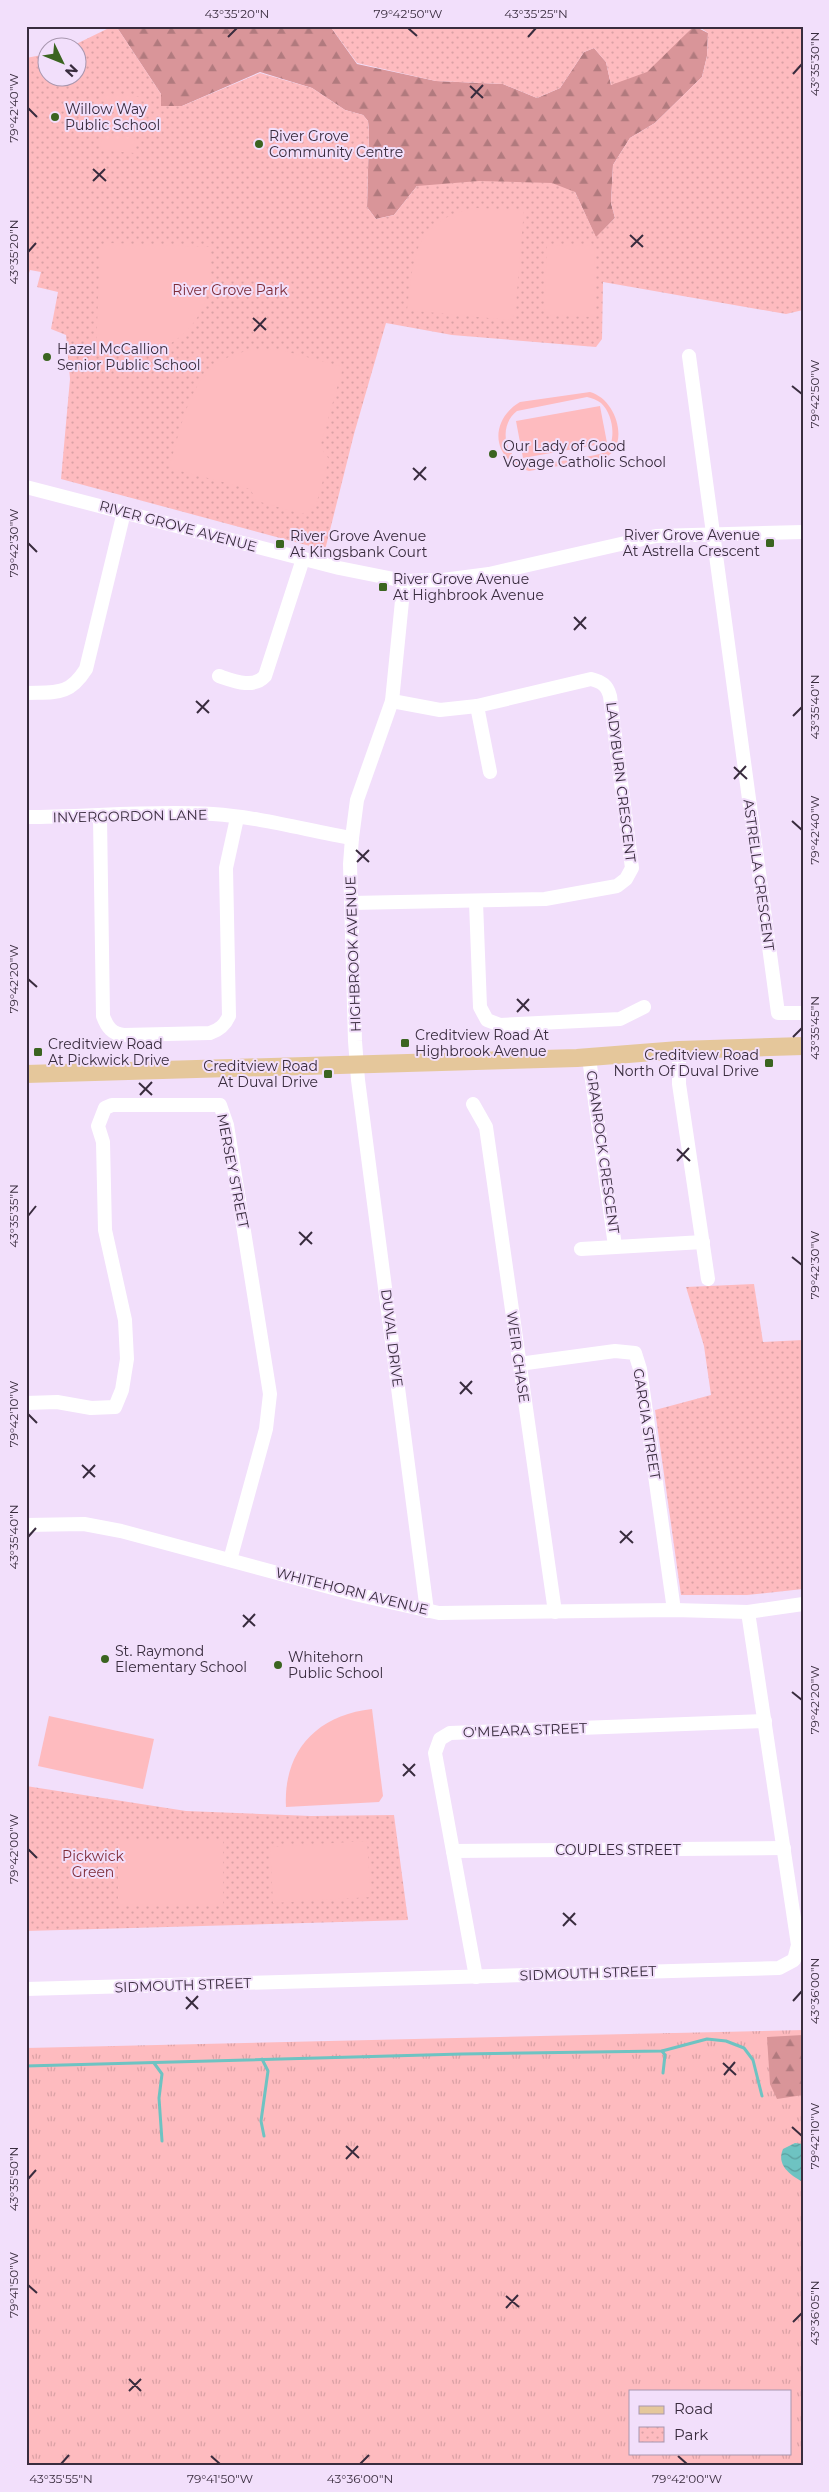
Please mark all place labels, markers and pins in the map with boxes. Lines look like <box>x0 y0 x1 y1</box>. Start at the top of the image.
place label: Willow Way Public School <box>65 100 160 134</box>
marker: Willow Way Public School <box>49 111 61 123</box>
place label: River Grove Community Centre <box>269 127 403 161</box>
marker: River Grove Community Centre <box>253 138 265 150</box>
place label: Hazel McCallion Senior Public School <box>57 340 201 374</box>
marker: Hazel McCallion Senior Public School <box>41 351 53 363</box>
place label: Our Lady of Good Voyage Catholic School <box>503 437 666 471</box>
marker: Our Lady of Good Voyage Catholic School <box>487 448 499 460</box>
place label: River Grove Avenue At Astrella Crescent <box>623 526 760 560</box>
place label: River Grove Avenue At Kingsbank Court <box>290 527 428 561</box>
marker: River Grove Avenue At Astrella Crescent <box>764 537 776 549</box>
marker: River Grove Avenue At Kingsbank Court <box>274 538 286 550</box>
place label: River Grove Avenue At Highbrook Avenue <box>393 570 544 604</box>
marker: River Grove Avenue At Highbrook Avenue <box>377 581 389 593</box>
place label: Creditview Road At Highbrook Avenue <box>415 1026 549 1060</box>
place label: Creditview Road At Pickwick Drive <box>48 1035 169 1069</box>
marker: Creditview Road At Highbrook Avenue <box>399 1037 411 1049</box>
marker: Creditview Road At Pickwick Drive <box>32 1046 44 1058</box>
place label: Creditview Road North Of Duval Drive <box>613 1046 759 1080</box>
place label: Creditview Road At Duval Drive <box>203 1057 318 1091</box>
marker: Creditview Road North Of Duval Drive <box>763 1057 775 1069</box>
marker: Creditview Road At Duval Drive <box>322 1068 334 1080</box>
place label: St. Raymond Elementary School <box>115 1642 247 1676</box>
place label: Whitehorn Public School <box>288 1648 383 1682</box>
marker: St. Raymond Elementary School <box>99 1653 111 1665</box>
marker: Whitehorn Public School <box>272 1659 284 1671</box>

